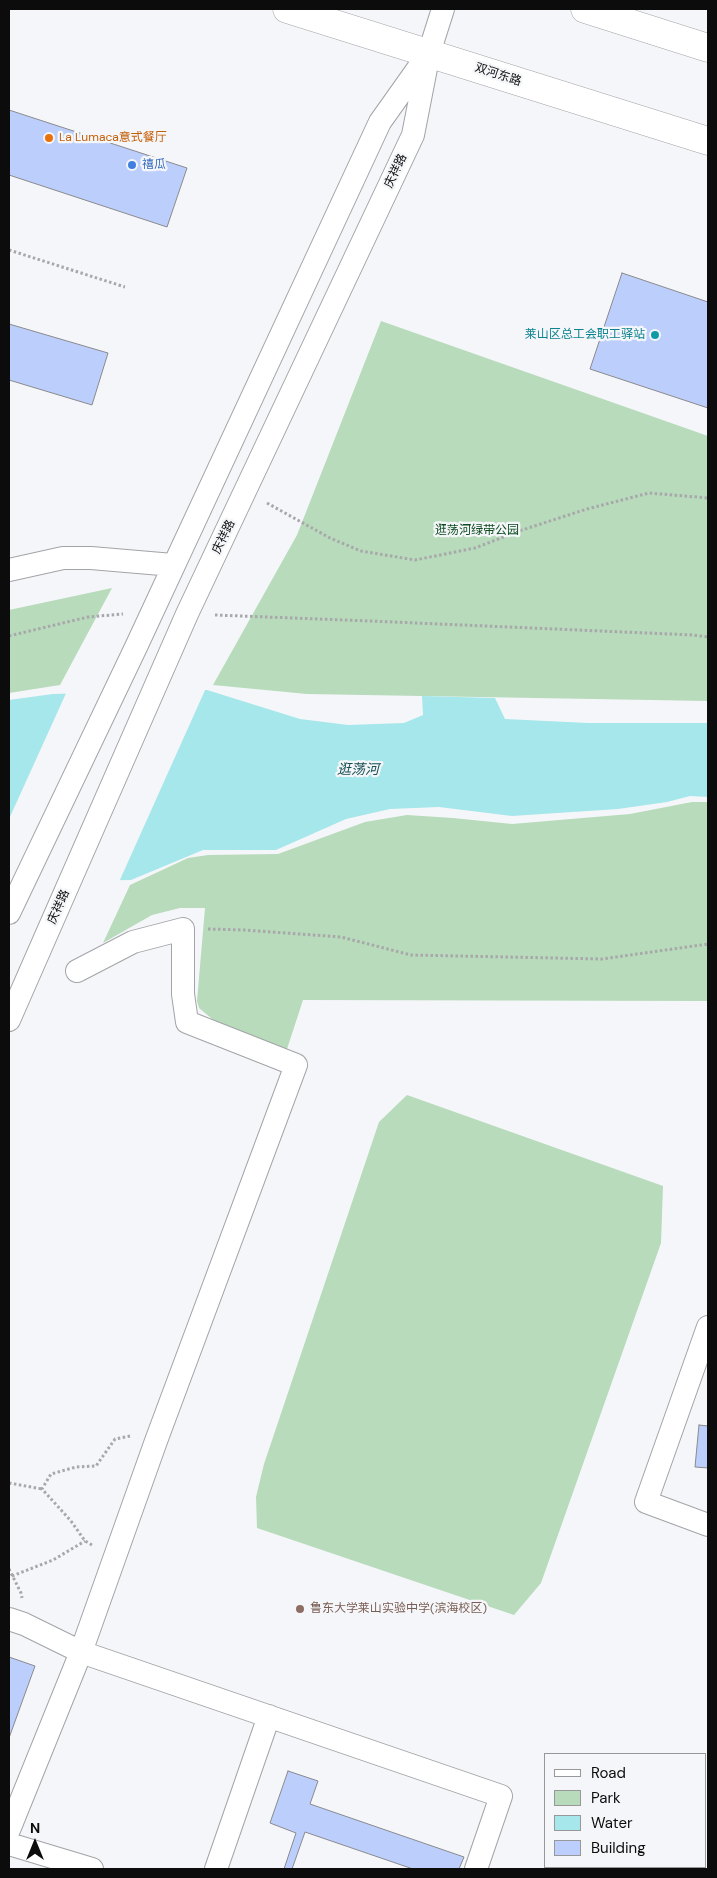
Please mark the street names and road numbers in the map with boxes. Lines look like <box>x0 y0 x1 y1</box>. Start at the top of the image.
street label: 双河东路 <box>473 61 523 89</box>
street label: 庆祥路 <box>382 152 410 190</box>
street label: 庆祥路 <box>210 518 238 556</box>
street label: 庆祥路 <box>45 888 73 926</box>

